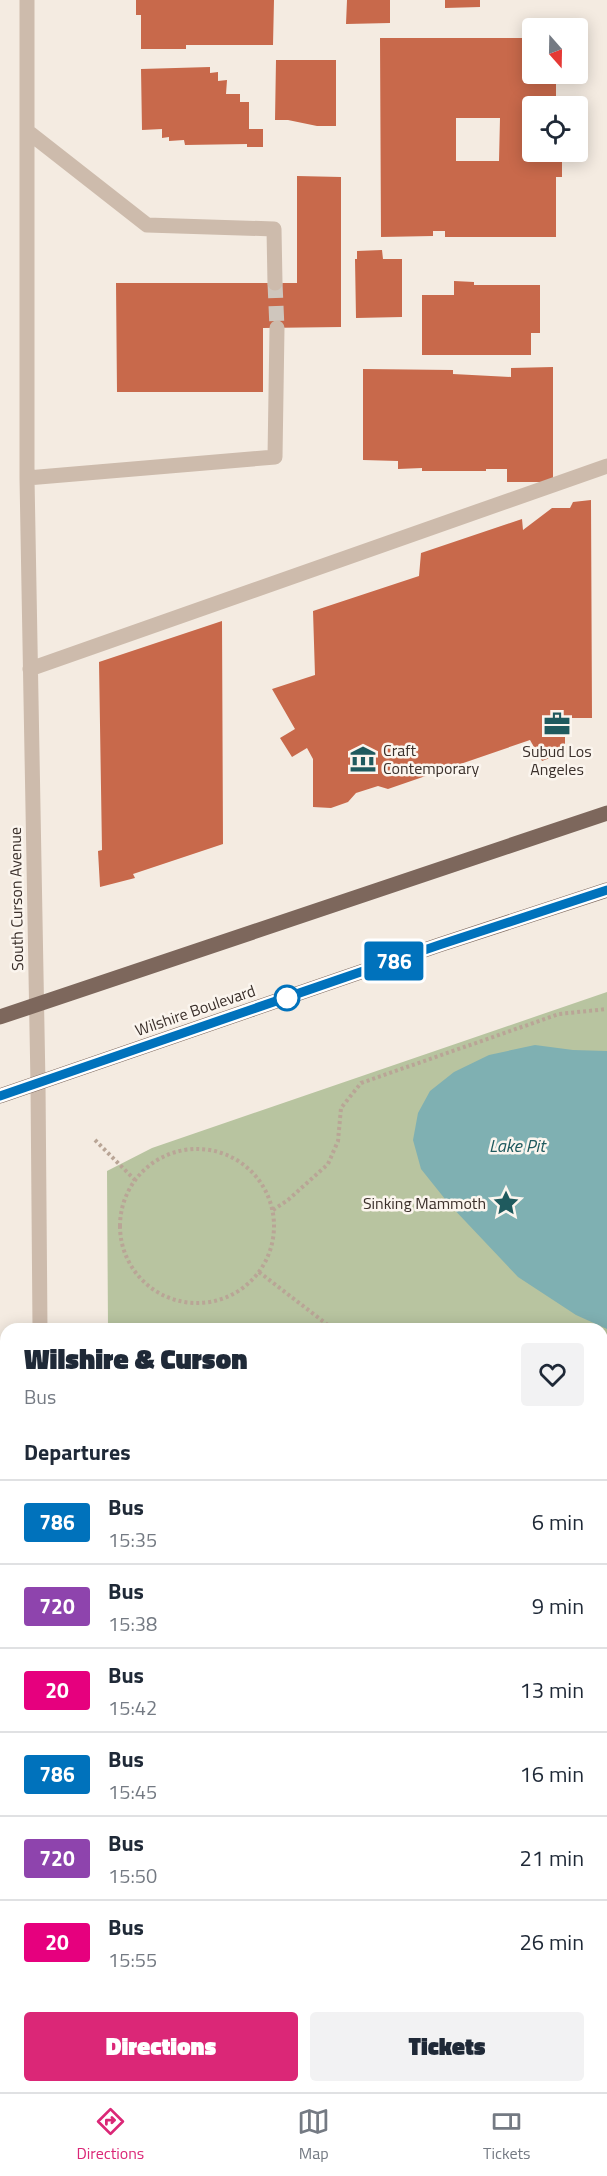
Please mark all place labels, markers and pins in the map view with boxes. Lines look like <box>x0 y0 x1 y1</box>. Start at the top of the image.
office icon: Subud Los Angeles <box>542 709 572 739</box>
place label: Craft Contemporary <box>383 738 480 780</box>
place label: Subud Los Angeles <box>522 739 592 781</box>
museum icon: Craft Contemporary <box>348 744 378 774</box>
unlabelled marker <box>274 985 300 1011</box>
place icon: Sinking Mammoth <box>491 1188 521 1218</box>
place label: Sinking Mammoth <box>363 1191 486 1215</box>

